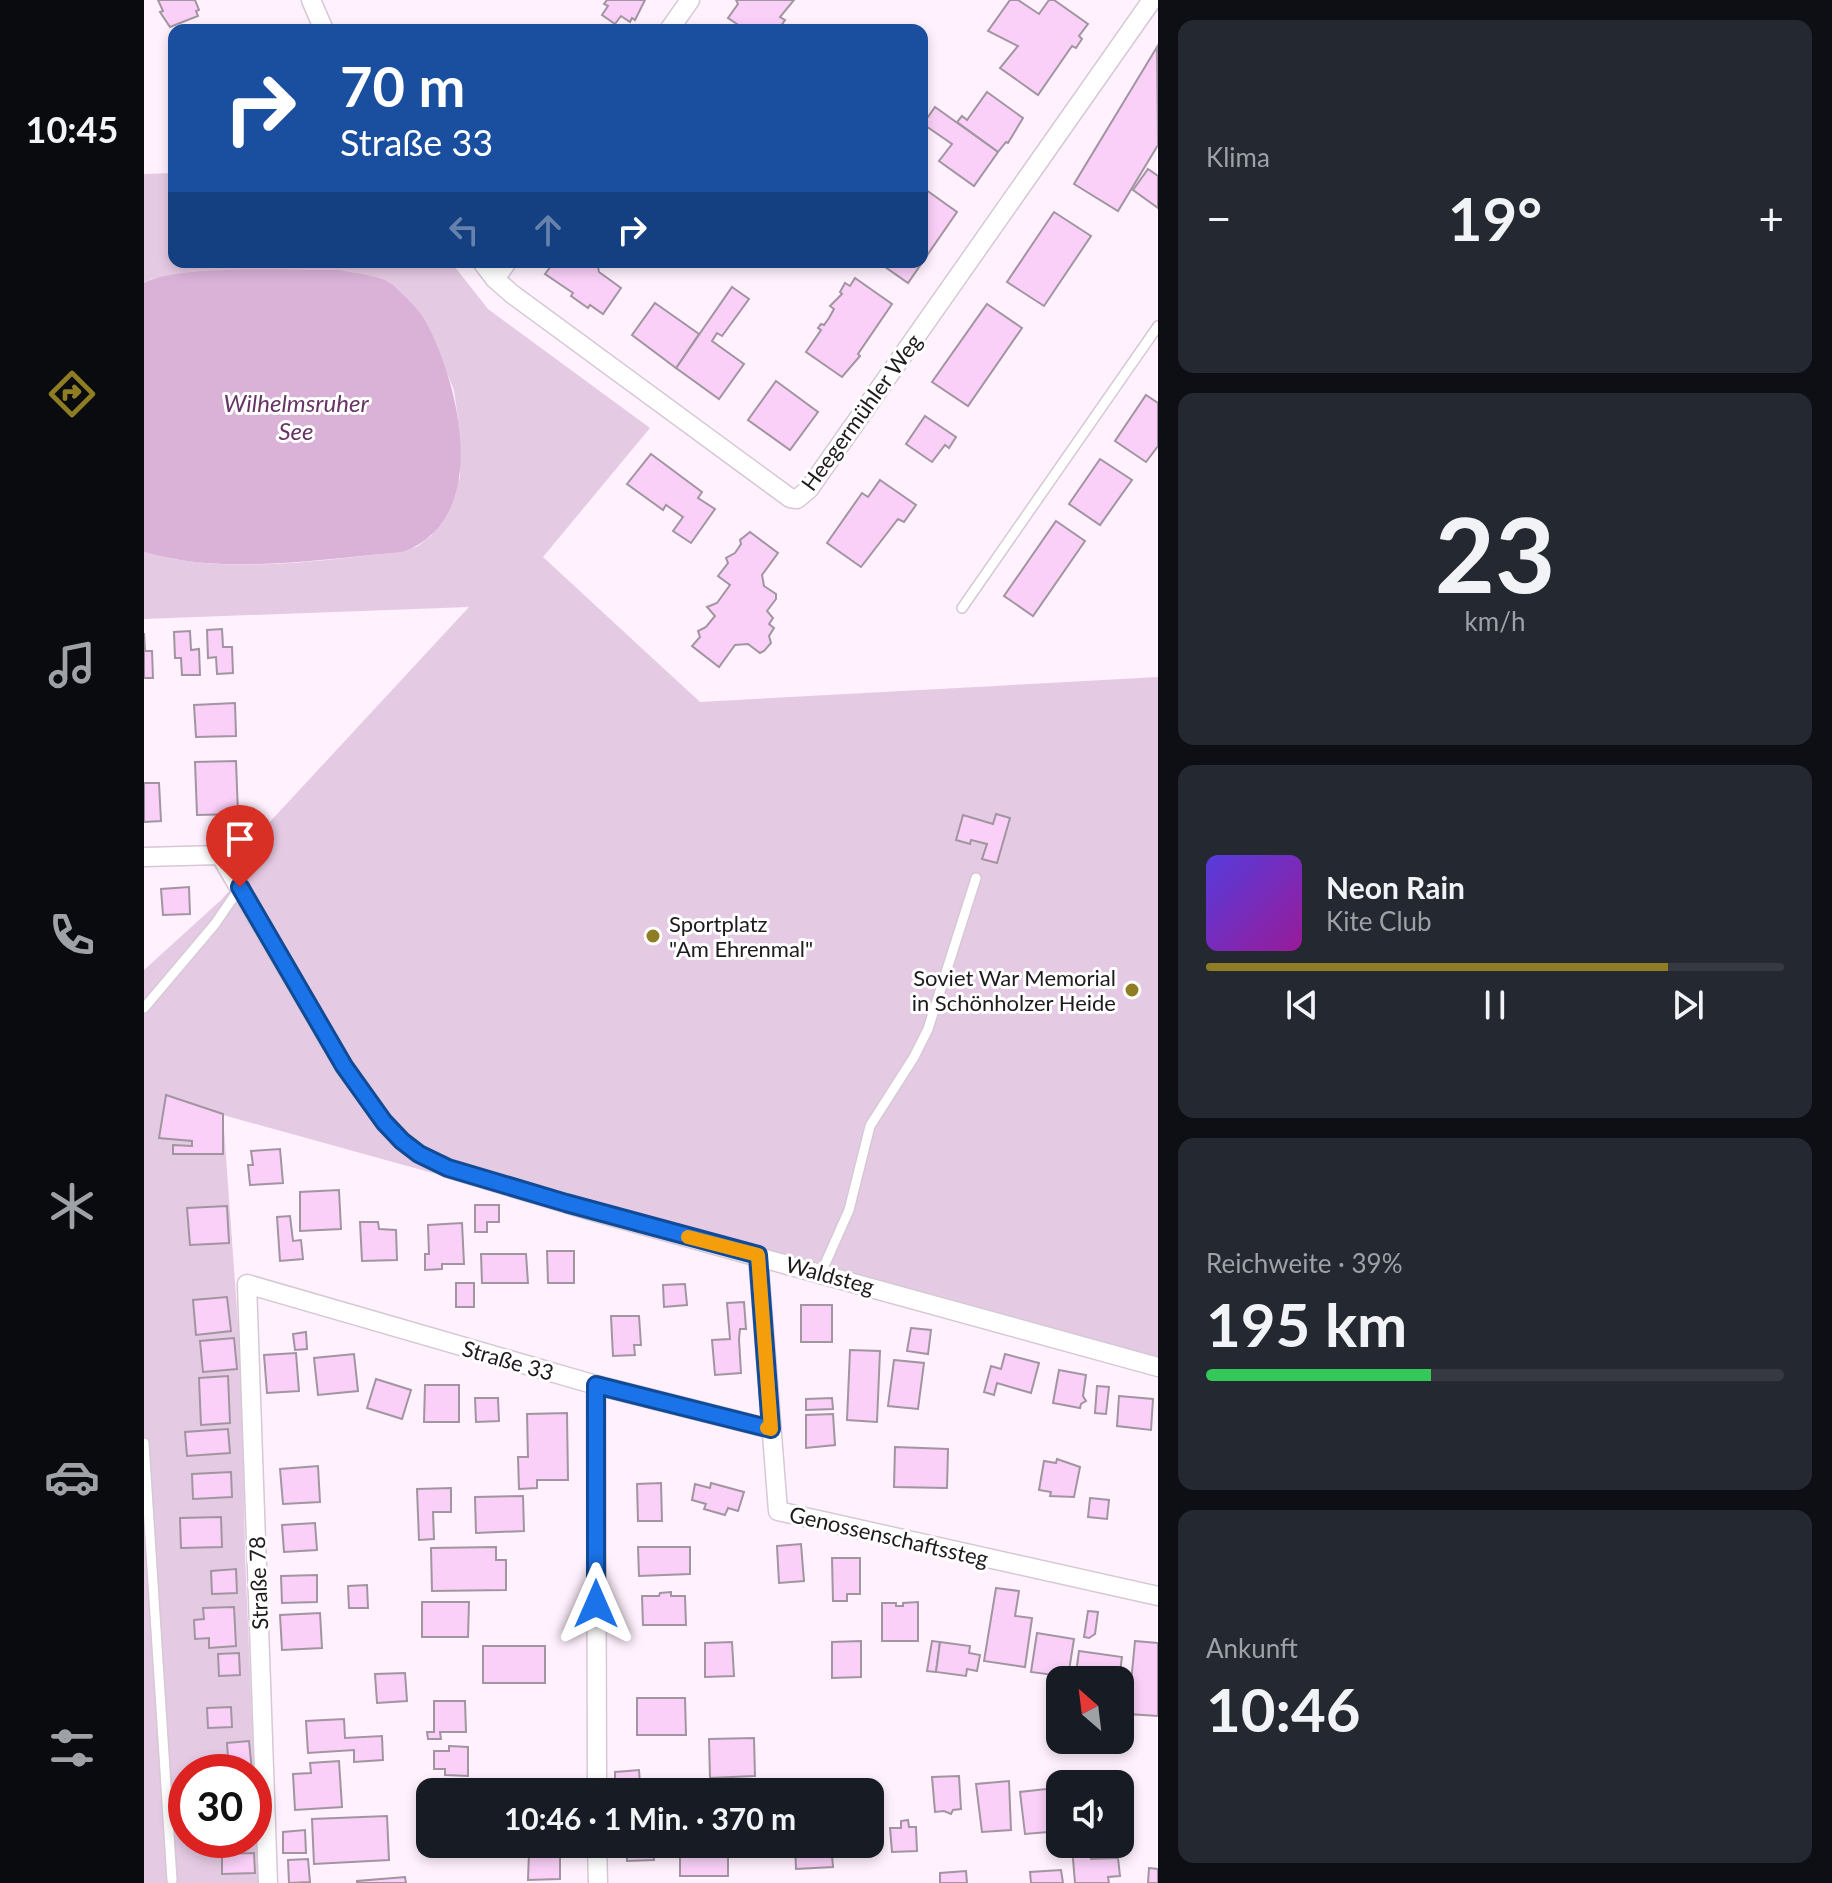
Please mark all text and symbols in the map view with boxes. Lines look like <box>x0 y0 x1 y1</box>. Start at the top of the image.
text: 70 m <box>340 52 465 119</box>
icon: right <box>208 56 312 160</box>
text: 10:45 <box>26 107 118 151</box>
text: Straße 33 <box>340 120 493 164</box>
text: Klima <box>1206 141 1270 173</box>
text: 19° <box>1448 182 1542 254</box>
text: − <box>1206 192 1232 244</box>
text: + <box>1758 192 1784 244</box>
icon: left <box>442 208 486 252</box>
icon: ahead <box>526 208 570 252</box>
icon: right <box>610 208 654 252</box>
street label: Heegermühler Weg <box>795 328 927 496</box>
icon: directions <box>44 366 100 422</box>
water label: Wilhelmsruher See <box>223 388 369 445</box>
text: 23 <box>1435 490 1555 615</box>
text: km/h <box>1465 605 1525 637</box>
icon: music <box>44 637 100 693</box>
pin <box>206 805 274 887</box>
icon: arrive <box>218 817 262 861</box>
text: Neon Rain <box>1326 869 1465 905</box>
text: Kite Club <box>1326 905 1432 937</box>
icon: phone <box>44 907 100 963</box>
place label: Sportplatz "Am Ehrenmal" <box>669 910 813 962</box>
marker: Sportplatz "Am Ehrenmal" <box>644 927 662 945</box>
place label: Soviet War Memorial in Schönholzer Heide <box>912 964 1116 1016</box>
marker: Soviet War Memorial in Schönholzer Heide <box>1123 981 1141 999</box>
icon: previous <box>1280 983 1324 1027</box>
icon: pause <box>1473 983 1517 1027</box>
icon: next <box>1666 983 1710 1027</box>
icon: climate <box>44 1178 100 1234</box>
text: Reichweite · 39% <box>1206 1247 1403 1279</box>
street label: Waldsteg <box>783 1250 877 1300</box>
text: 195 km <box>1206 1288 1407 1360</box>
street label: Straße 33 <box>459 1334 557 1386</box>
icon: car <box>44 1449 100 1505</box>
street label: Genossenschaftssteg <box>787 1500 991 1572</box>
street label: Straße 78 <box>243 1536 273 1630</box>
position arrow <box>554 1562 638 1646</box>
text: Ankunft <box>1206 1632 1298 1664</box>
north arrow <box>1046 1666 1134 1754</box>
map controls <box>1046 1666 1134 1858</box>
text: 10:46 <box>1206 1673 1361 1745</box>
icon: filters <box>44 1720 100 1776</box>
speed limit sign: 30 <box>168 1754 272 1858</box>
button: sound <box>1046 1770 1134 1858</box>
text: 10:46 · 1 Min. · 370 m <box>504 1800 796 1836</box>

